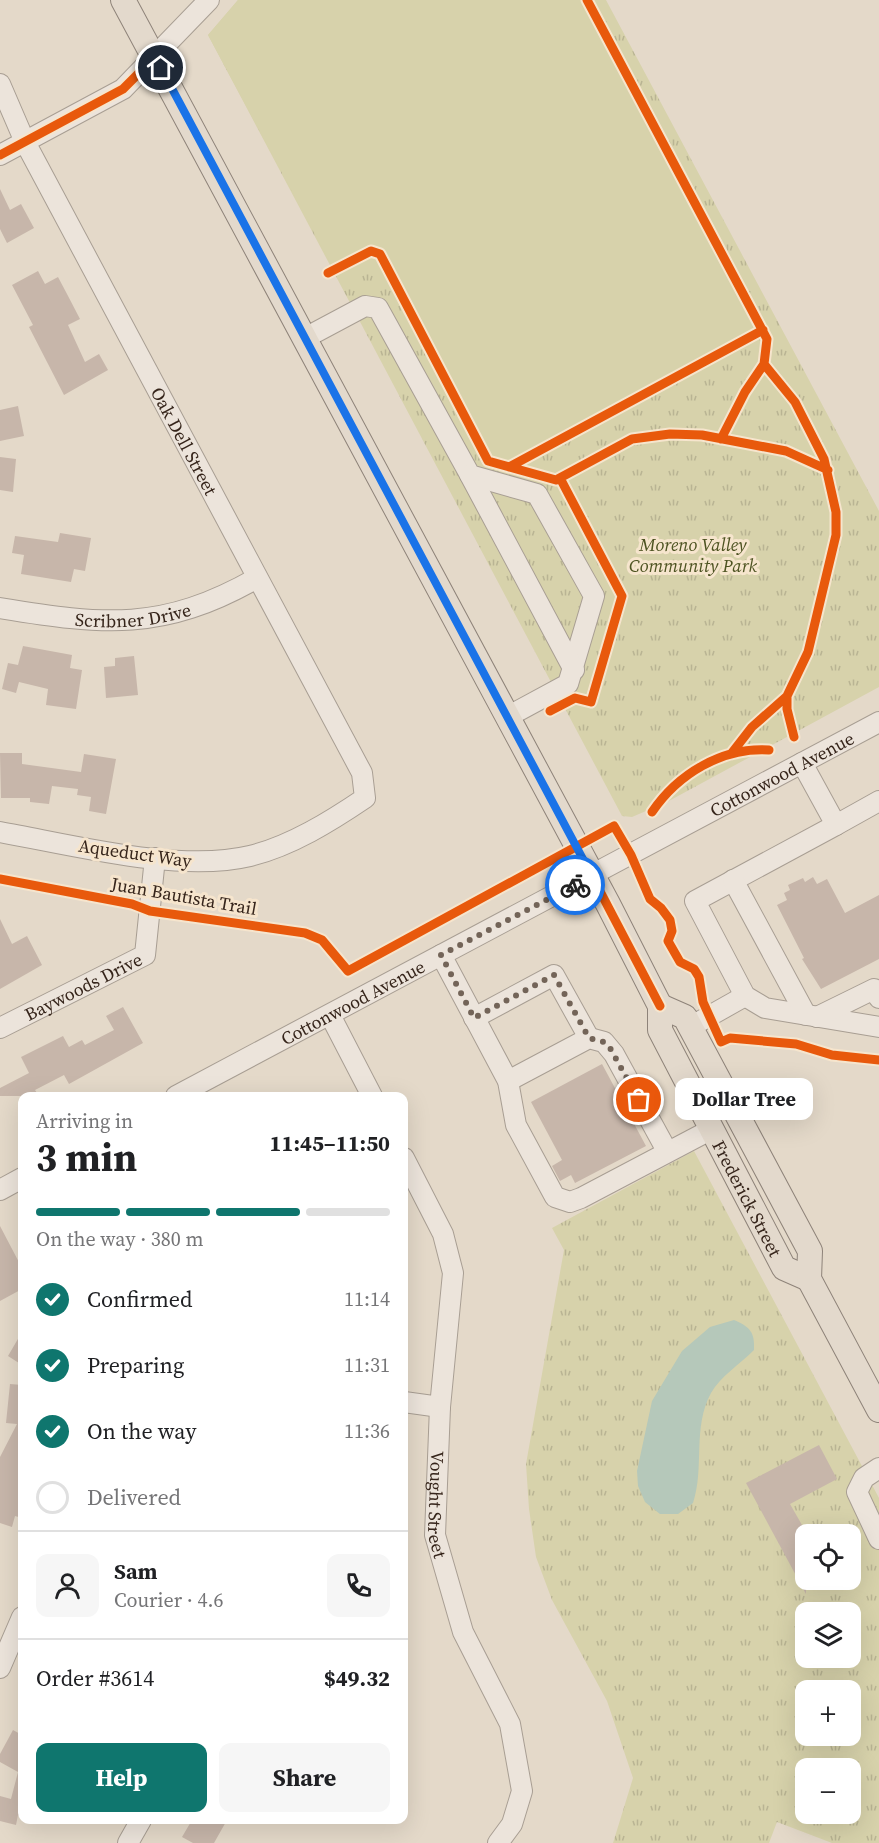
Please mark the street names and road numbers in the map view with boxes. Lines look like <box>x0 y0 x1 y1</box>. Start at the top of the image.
street label: Oak Dell Street <box>146 382 224 500</box>
street label: Scribner Drive <box>74 596 194 633</box>
street label: Cottonwood Avenue <box>705 725 858 822</box>
street label: Aqueduct Way <box>77 833 194 873</box>
street label: Juan Bautista Trail <box>108 871 259 921</box>
street label: Baywoods Drive <box>20 946 146 1026</box>
street label: Cottonwood Avenue <box>276 953 429 1051</box>
street label: Frederick Street <box>707 1135 788 1261</box>
street label: Vought Street <box>423 1450 454 1561</box>

